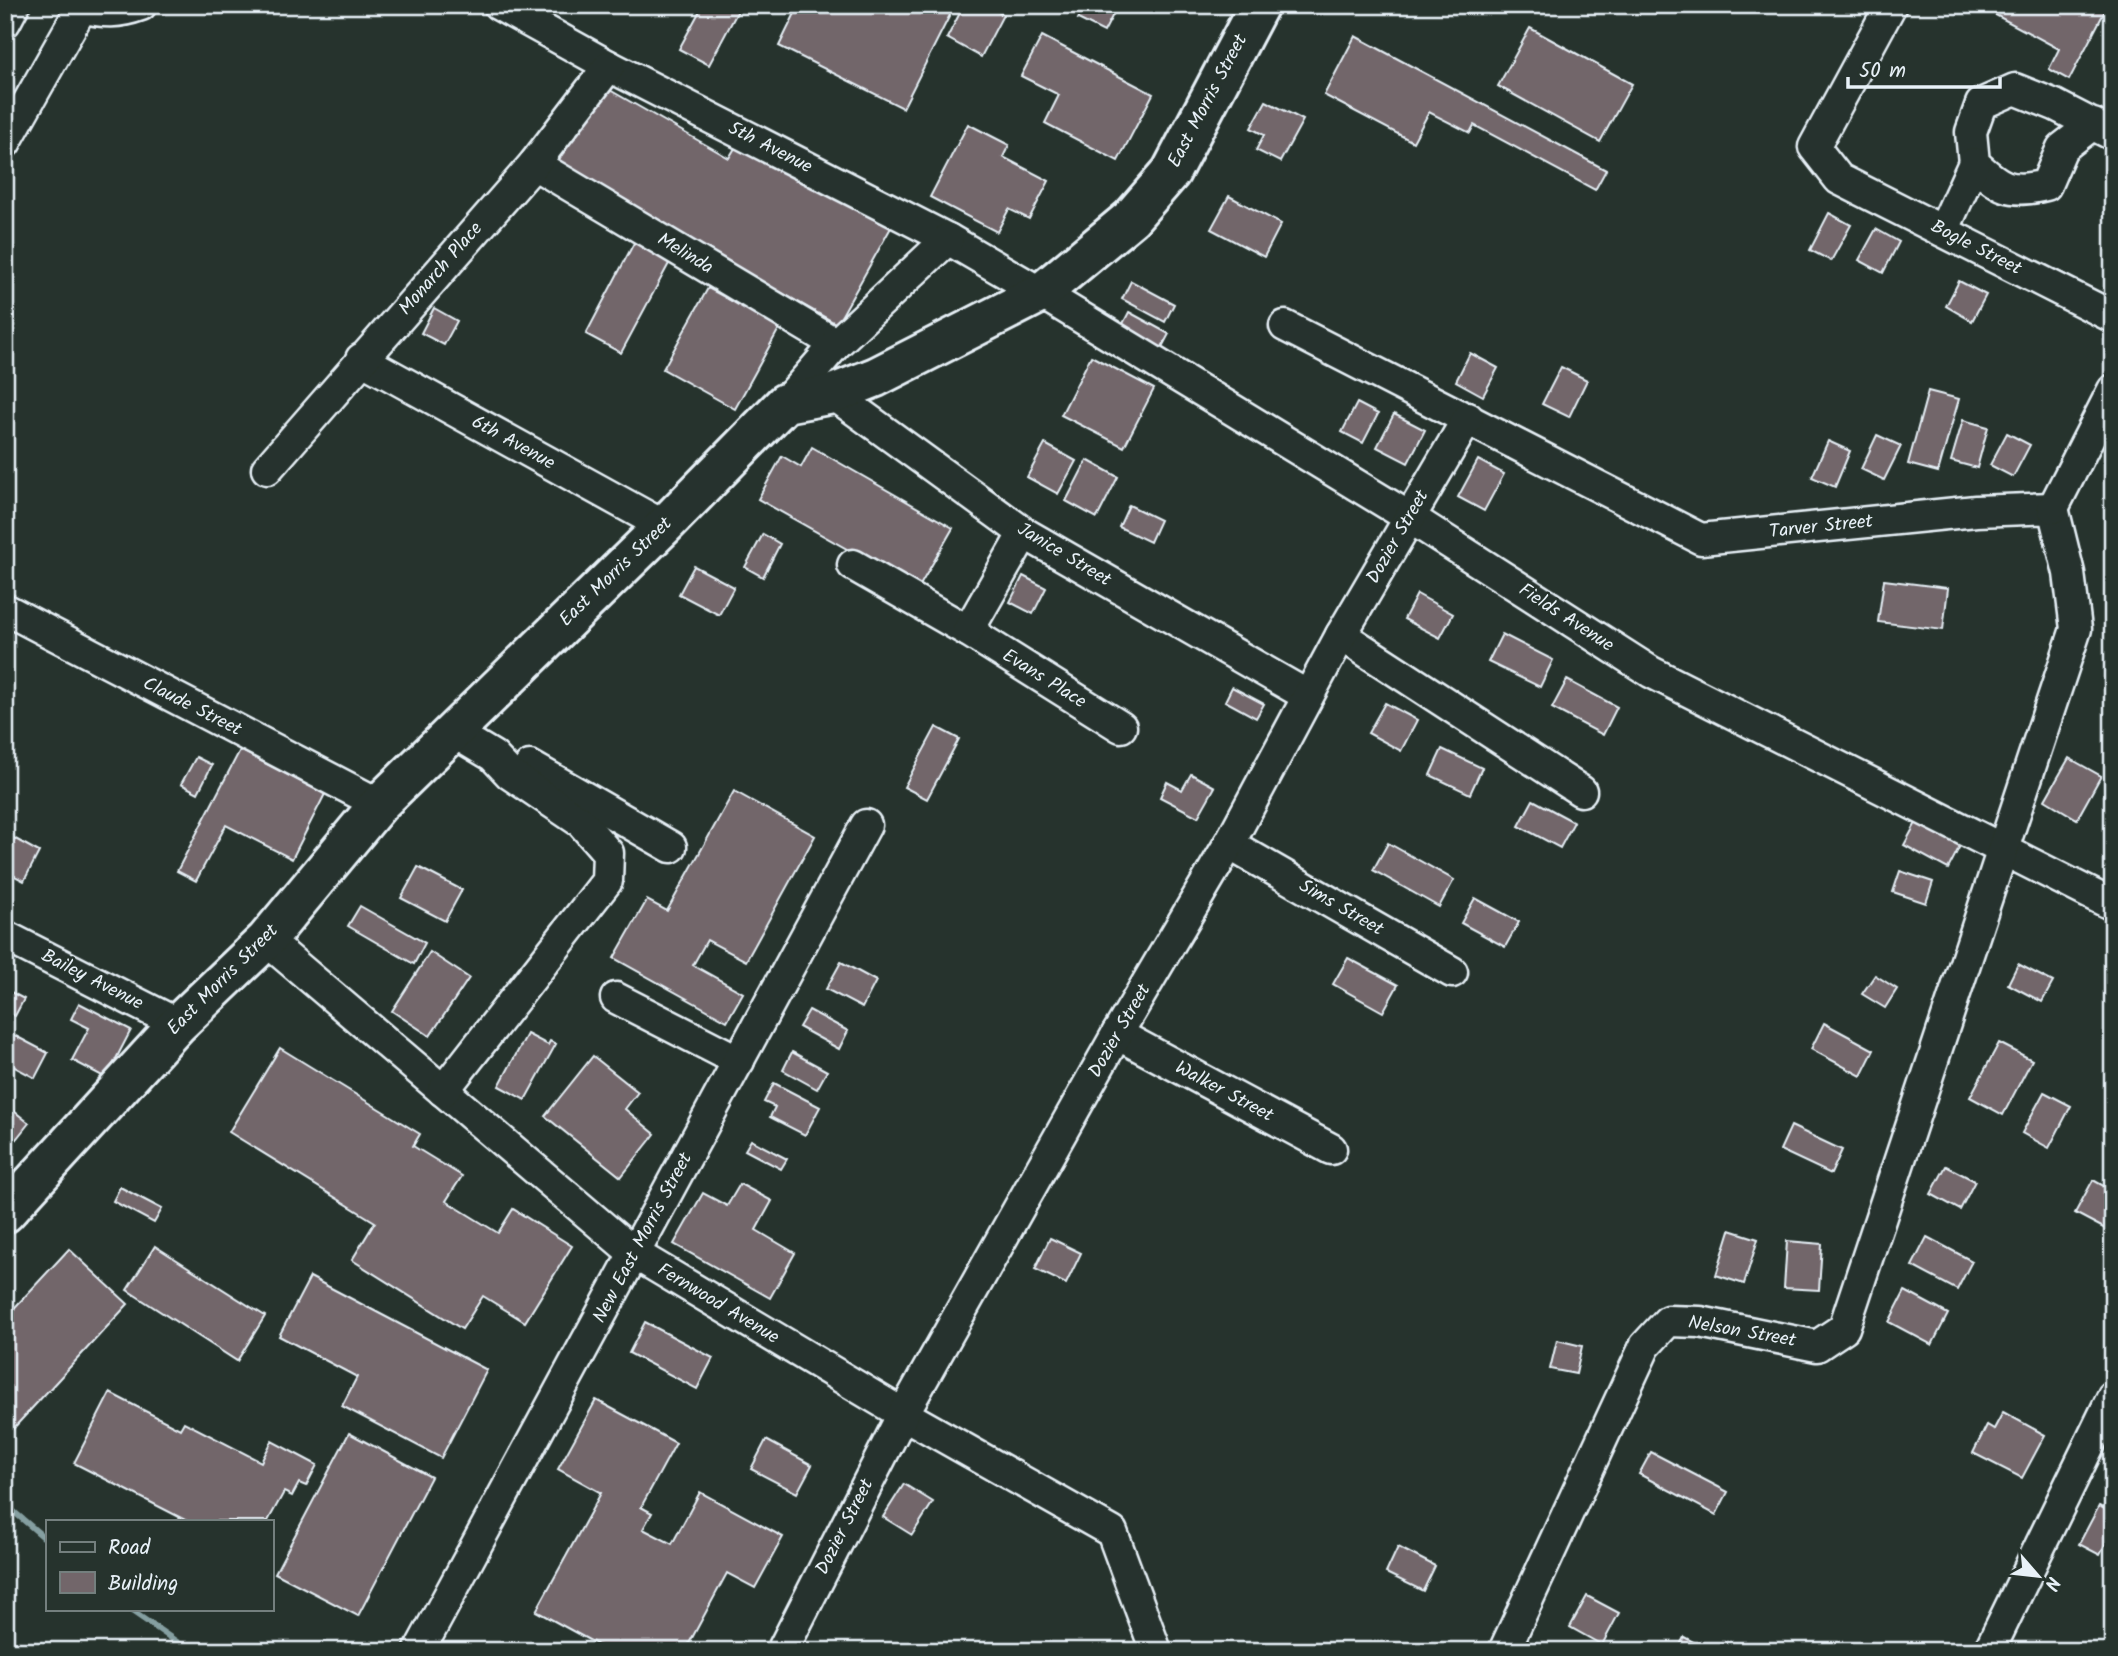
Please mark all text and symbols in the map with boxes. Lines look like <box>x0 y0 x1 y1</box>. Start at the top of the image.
street label: East Morris Street <box>1160 28 1256 173</box>
scale bar <box>1848 46 2001 90</box>
text: 50 m <box>1859 55 1906 88</box>
street label: 5th Avenue <box>723 114 818 182</box>
street label: Bogle Street <box>1925 212 2027 284</box>
street label: Monarch Place <box>392 215 491 323</box>
street label: Melinda <box>651 225 719 283</box>
street label: 6th Avenue <box>466 408 561 479</box>
street label: Dozier Street <box>1359 484 1437 590</box>
street label: Tarver Street <box>1768 507 1875 547</box>
street label: East Morris Street <box>552 509 680 634</box>
street label: Janice Street <box>1011 515 1117 595</box>
street label: Fields Avenue <box>1512 576 1620 660</box>
street label: Evans Place <box>996 641 1093 717</box>
street label: Claude Street <box>137 669 247 745</box>
street label: Sims Street <box>1293 872 1390 945</box>
street label: East Morris Street <box>160 917 286 1043</box>
street label: Bailey Avenue <box>36 941 149 1019</box>
street label: Dozier Street <box>1081 978 1159 1084</box>
street label: Walker Street <box>1169 1053 1279 1131</box>
street label: New East Morris Street <box>585 1147 701 1329</box>
street label: Fernwood Avenue <box>651 1256 785 1353</box>
street label: Nelson Street <box>1686 1308 1799 1356</box>
street label: Dozier Street <box>808 1473 882 1580</box>
legend <box>46 1520 273 1610</box>
text: Road <box>108 1532 151 1565</box>
north arrow <box>2002 1540 2072 1610</box>
text: Building <box>108 1568 178 1601</box>
text: N <box>2035 1571 2067 1595</box>

